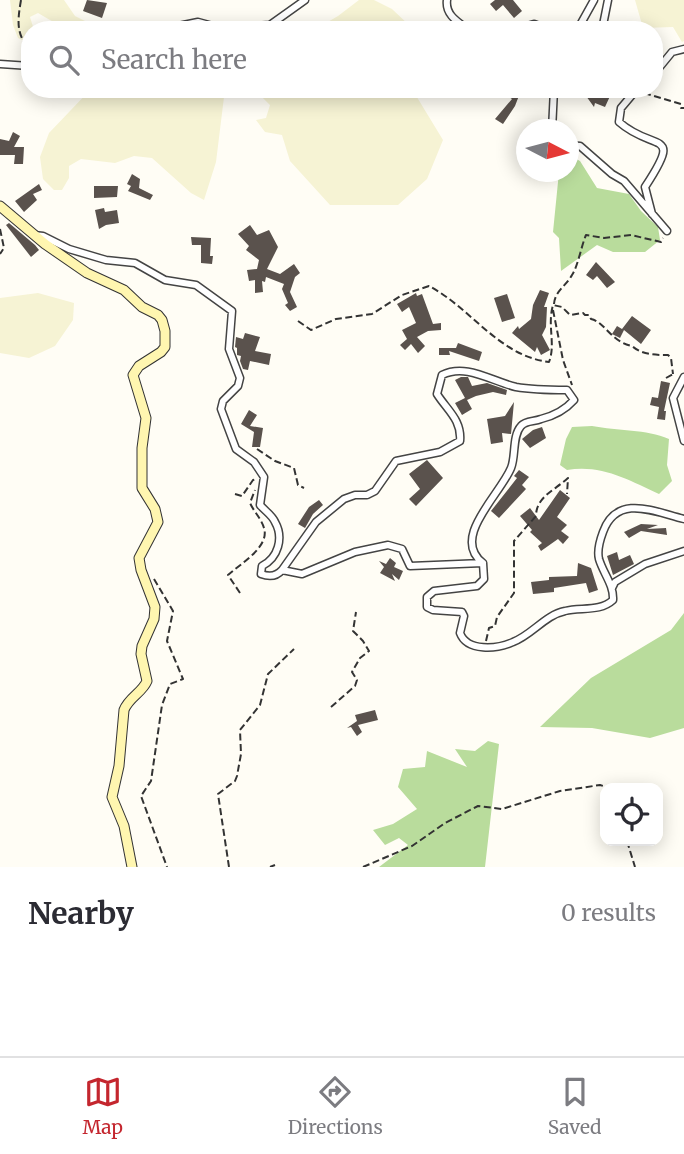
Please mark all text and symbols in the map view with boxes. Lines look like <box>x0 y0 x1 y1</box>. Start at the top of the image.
search box <box>21 21 663 98</box>
icon: search <box>45 41 83 79</box>
text: Search here <box>101 43 247 76</box>
north arrow <box>516 119 579 182</box>
map controls <box>600 783 663 846</box>
button: locate <box>600 783 663 846</box>
text: Nearby <box>28 894 134 932</box>
text: 0 results <box>561 898 656 927</box>
tab: Map <box>82 1073 123 1139</box>
tab: Directions <box>288 1073 383 1139</box>
tab: Saved <box>548 1073 602 1139</box>

